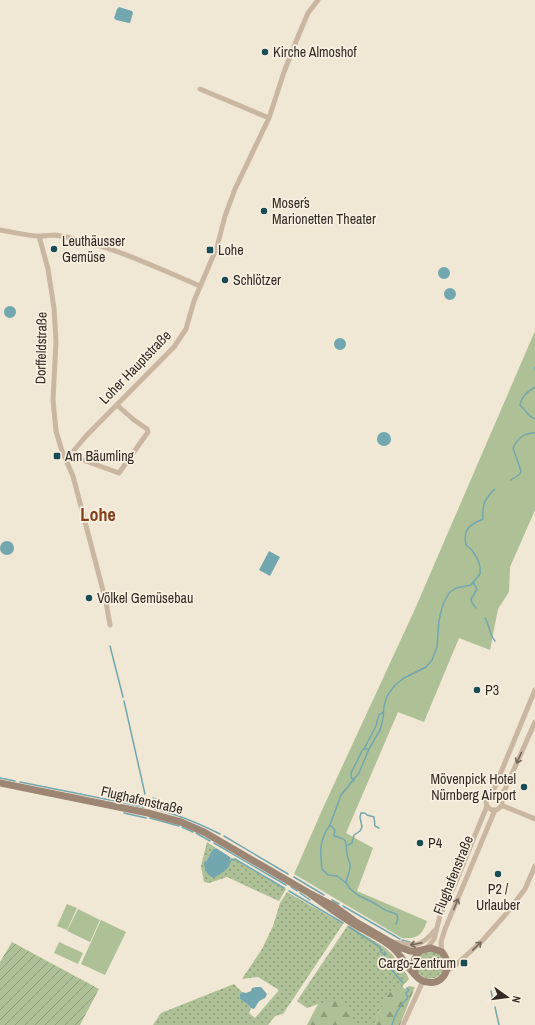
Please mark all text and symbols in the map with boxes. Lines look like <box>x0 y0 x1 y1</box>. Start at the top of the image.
place label: Kirche Almoshof <box>273 43 357 61</box>
marker: Kirche Almoshof <box>260 47 270 57</box>
place label: Moser´s Marionetten Theater <box>272 194 376 228</box>
marker: Moser´s Marionetten Theater <box>259 206 269 216</box>
place label: Leuthäusser Gemüse <box>62 232 125 266</box>
place label: Lohe <box>218 241 244 259</box>
marker: Leuthäusser Gemüse <box>49 244 59 254</box>
marker: Lohe <box>205 245 215 255</box>
place label: Schlötzer <box>233 271 281 289</box>
marker: Schlötzer <box>220 275 230 285</box>
street label: Dorffeldstraße <box>31 312 51 384</box>
street label: Loher Hauptstraße <box>95 326 175 408</box>
place label: Am Bäumling <box>64 447 135 465</box>
marker: Am Bäumling <box>52 451 62 461</box>
district label: Lohe <box>80 502 116 527</box>
place label: Völkel Gemüsebau <box>97 589 193 607</box>
marker: Völkel Gemüsebau <box>84 593 94 603</box>
place label: P3 <box>485 681 499 699</box>
marker: P3 <box>472 685 482 695</box>
one-way arrow <box>515 751 522 763</box>
place label: Mövenpick Hotel Nürnberg Airport <box>431 770 516 804</box>
street label: Flughafenstraße <box>99 782 185 818</box>
marker: Mövenpick Hotel Nürnberg Airport <box>519 782 529 792</box>
street label: Flughafenstraße <box>429 833 477 917</box>
place label: P4 <box>428 834 443 852</box>
marker: P4 <box>415 838 425 848</box>
marker: P2 / Urlauber <box>493 869 503 879</box>
place label: P2 / Urlauber <box>476 880 520 914</box>
one-way arrow <box>452 898 460 910</box>
one-way arrow <box>410 940 423 948</box>
one-way arrow <box>472 941 482 950</box>
place label: Cargo-Zentrum <box>378 954 456 972</box>
marker: Cargo-Zentrum <box>459 958 469 968</box>
north arrow <box>487 977 527 1017</box>
text: N <box>509 995 524 1004</box>

